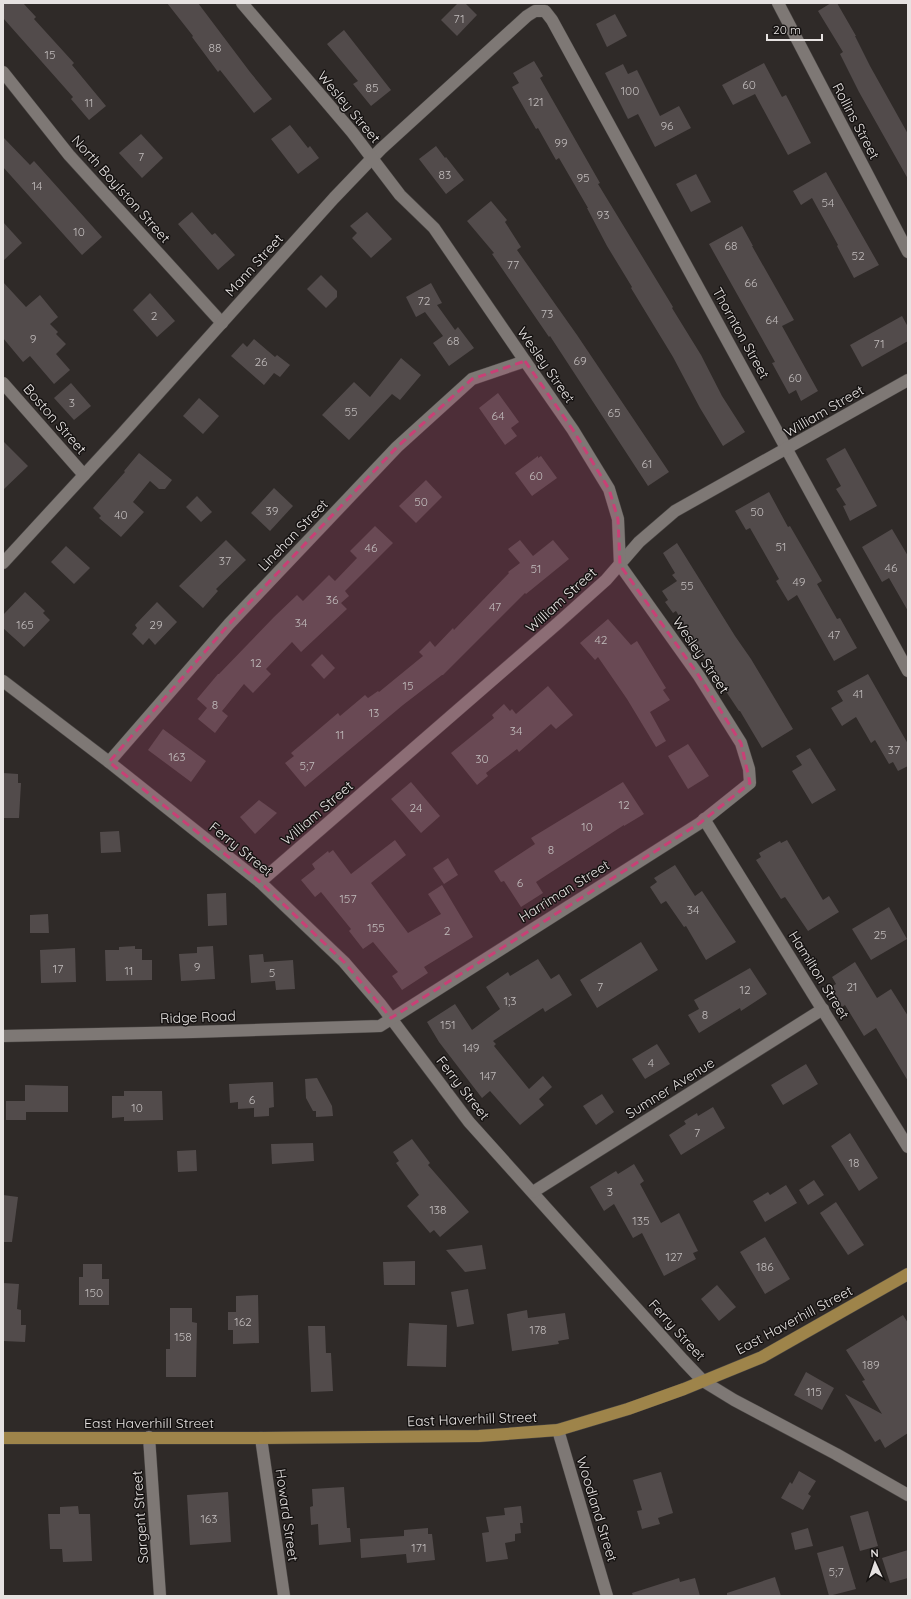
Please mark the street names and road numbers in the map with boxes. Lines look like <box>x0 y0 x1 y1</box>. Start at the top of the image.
street label: Wesley Street <box>314 67 385 147</box>
street label: Rollins Street <box>828 80 884 163</box>
street label: North Boylston Street <box>68 131 174 247</box>
street label: Mann Street <box>221 230 287 300</box>
street label: Thornton Street <box>708 284 774 382</box>
street label: Wesley Street <box>513 323 579 407</box>
street label: Boston Street <box>20 380 91 458</box>
street label: William Street <box>781 381 867 441</box>
street label: Linehan Street <box>254 495 332 575</box>
street label: William Street <box>522 563 600 637</box>
street label: Wesley Street <box>669 613 733 697</box>
street label: William Street <box>277 777 357 849</box>
street label: Ferry Street <box>206 818 277 880</box>
street label: Harriman Street <box>515 856 613 926</box>
street label: Hamilton Street <box>785 927 853 1023</box>
street label: Ridge Road <box>160 1007 236 1027</box>
street label: Ferry Street <box>432 1052 494 1124</box>
street label: Sumner Avenue <box>622 1053 718 1123</box>
street label: East Haverhill Street <box>732 1281 856 1358</box>
street label: Ferry Street <box>645 1296 709 1365</box>
street label: East Haverhill Street <box>407 1408 538 1430</box>
street label: East Haverhill Street <box>84 1414 214 1432</box>
street label: Woodland Street <box>572 1454 622 1564</box>
street label: Howard Street <box>272 1468 302 1563</box>
street label: Sargent Street <box>128 1470 152 1564</box>

